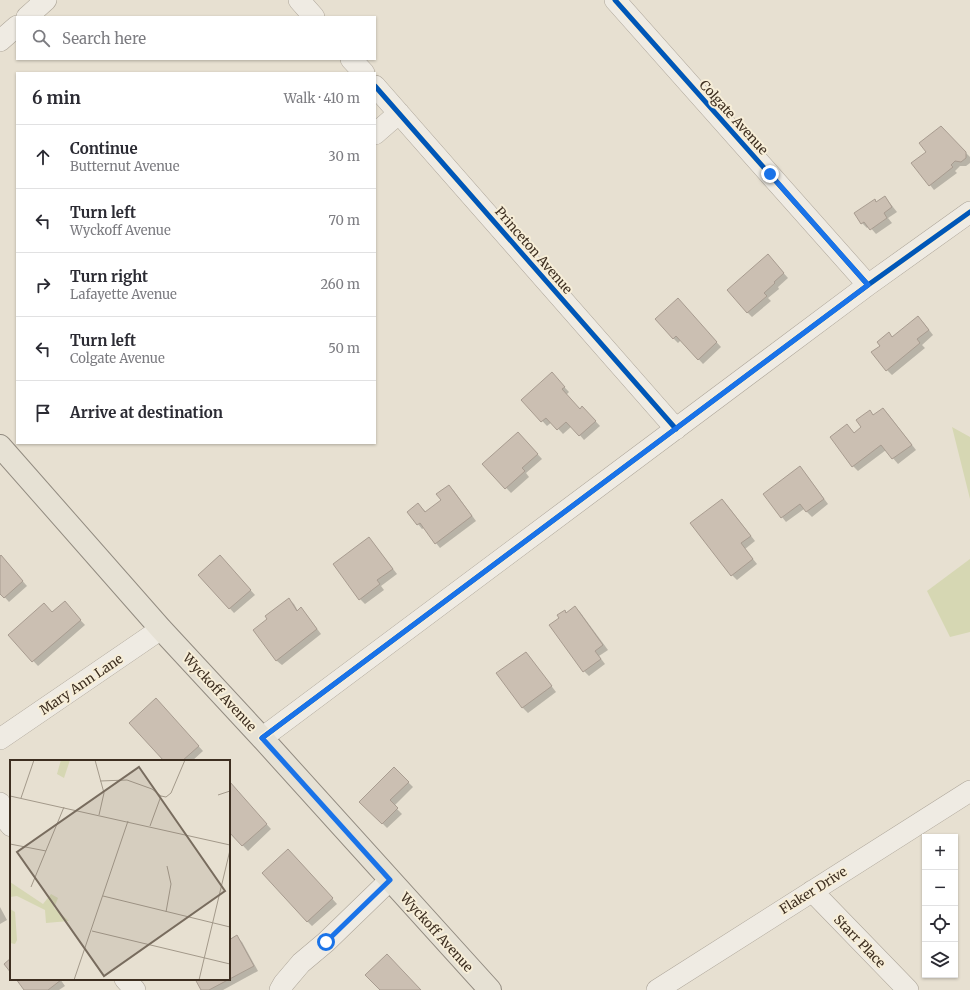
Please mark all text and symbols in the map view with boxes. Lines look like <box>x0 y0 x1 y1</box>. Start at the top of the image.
search box <box>16 16 376 60</box>
icon: search <box>30 27 52 49</box>
text: Search here <box>62 29 146 48</box>
street label: Colgate Avenue <box>696 76 772 158</box>
text: 6 min <box>32 87 81 109</box>
text: Walk · 410 m <box>284 90 360 107</box>
text: Continue <box>70 139 138 158</box>
icon: ahead <box>32 146 54 168</box>
text: 30 m <box>328 148 360 165</box>
text: Butternut Avenue <box>70 158 179 175</box>
route end <box>761 165 779 183</box>
text: Turn left <box>70 203 136 222</box>
street label: Princeton Avenue <box>491 203 576 298</box>
icon: left <box>32 210 54 232</box>
text: 70 m <box>329 212 360 229</box>
text: Wyckoff Avenue <box>70 222 171 239</box>
text: Turn right <box>70 267 148 286</box>
icon: right <box>32 274 54 296</box>
text: 260 m <box>320 276 360 293</box>
text: Lafayette Avenue <box>70 286 177 303</box>
text: Turn left <box>70 331 136 350</box>
icon: left <box>32 338 54 360</box>
text: 50 m <box>328 340 360 357</box>
text: Colgate Avenue <box>70 350 165 367</box>
icon: arrive <box>32 402 54 424</box>
text: Arrive at destination <box>70 403 223 422</box>
street label: Wyckoff Avenue <box>178 649 260 735</box>
street label: Mary Ann Lane <box>36 650 126 719</box>
inset map <box>10 760 230 980</box>
map controls <box>922 834 958 978</box>
button: + <box>922 834 958 870</box>
street label: Flaker Drive <box>776 863 850 918</box>
button: − <box>922 870 958 906</box>
street label: Wyckoff Avenue <box>396 888 477 976</box>
button: locate <box>922 906 958 942</box>
street label: Starr Place <box>830 911 889 972</box>
route start <box>317 933 335 951</box>
button: layers <box>922 942 958 978</box>

